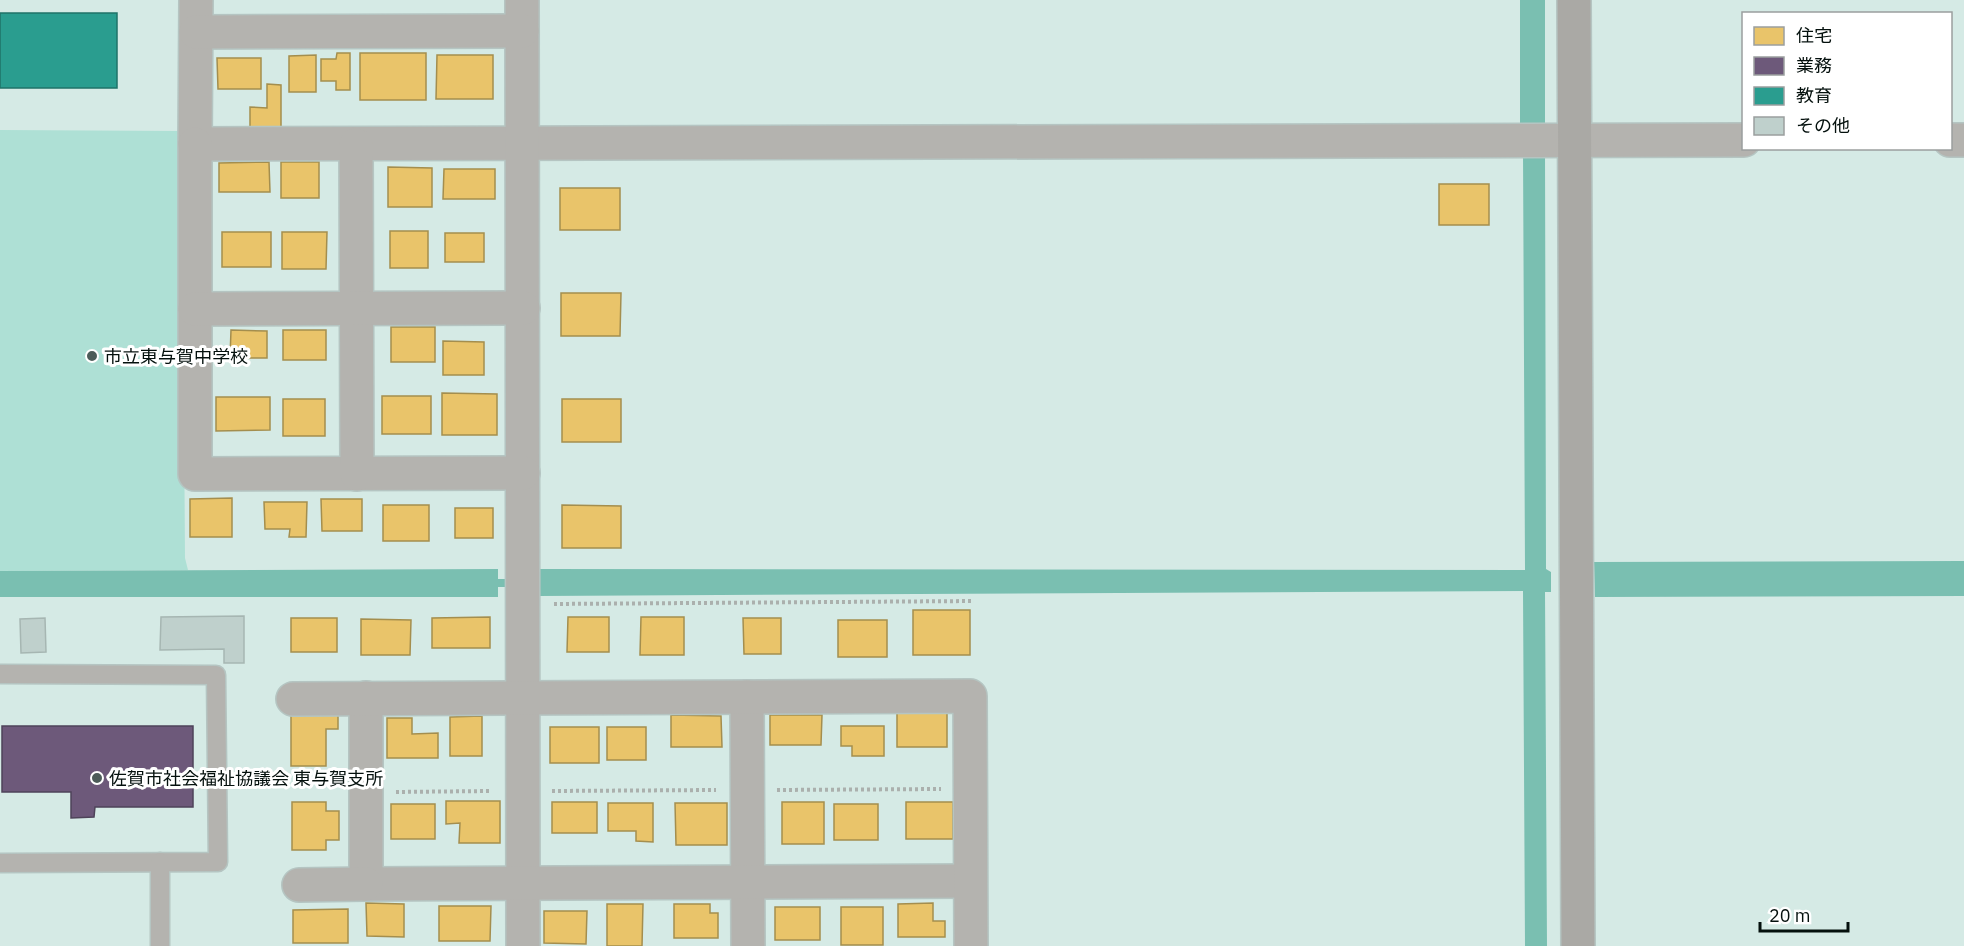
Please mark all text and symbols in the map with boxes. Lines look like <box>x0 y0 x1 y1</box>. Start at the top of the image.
legend <box>1742 12 1952 150</box>
text: 住宅 <box>1796 24 1832 47</box>
text: 業務 <box>1796 54 1832 77</box>
text: 教育 <box>1796 84 1832 107</box>
text: その他 <box>1796 114 1850 137</box>
place label: 市立東与賀中学校 <box>104 345 248 368</box>
marker: 市立東与賀中学校 <box>85 349 99 363</box>
place label: 佐賀市社会福祉協議会 東与賀支所 <box>109 767 383 790</box>
marker: 佐賀市社会福祉協議会 東与賀支所 <box>90 771 104 785</box>
scale bar <box>1760 895 1848 933</box>
text: 20 m <box>1769 904 1811 927</box>

